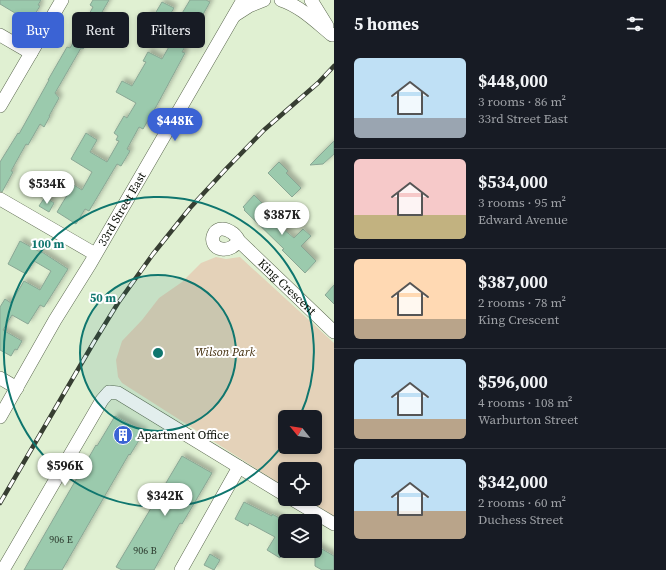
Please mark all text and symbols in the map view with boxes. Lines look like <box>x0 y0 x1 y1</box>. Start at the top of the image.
chip: Buy <box>12 12 64 48</box>
chip: Rent <box>72 12 129 48</box>
chip: Filters <box>137 12 205 48</box>
text: 5 homes <box>354 12 419 36</box>
icon: filters <box>624 13 646 35</box>
text: $448,000 <box>478 69 548 93</box>
icon: home <box>386 74 434 122</box>
text: 3 rooms · 86 m² <box>478 93 566 110</box>
pin: $448K <box>147 108 203 142</box>
text: 33rd Street East <box>478 110 568 127</box>
text: $448K <box>156 112 194 129</box>
street label: 33rd Street East <box>94 169 150 249</box>
text: $534,000 <box>478 170 548 194</box>
pin: $534K <box>19 171 75 205</box>
text: $534K <box>28 175 66 192</box>
icon: home <box>386 175 434 223</box>
text: 3 rooms · 95 m² <box>478 194 566 211</box>
pin: $387K <box>254 202 310 236</box>
text: $387K <box>263 206 301 223</box>
text: Edward Avenue <box>478 211 568 228</box>
text: 100 m <box>32 236 65 252</box>
street label: King Crescent <box>254 255 320 319</box>
text: $387,000 <box>478 270 548 294</box>
icon: home <box>386 275 434 323</box>
text: 50 m <box>90 290 116 306</box>
text: 2 rooms · 78 m² <box>478 294 566 311</box>
text: King Crescent <box>478 311 559 328</box>
park label: Wilson Park <box>195 344 255 360</box>
centre of rings <box>151 346 165 360</box>
text: $596,000 <box>478 370 548 394</box>
icon: home <box>386 375 434 423</box>
text: 4 rooms · 108 m² <box>478 394 573 411</box>
north arrow <box>278 410 322 454</box>
map controls <box>278 410 322 558</box>
text: Warburton Street <box>478 411 578 428</box>
building icon: Apartment Office <box>112 424 134 446</box>
place label: Apartment Office <box>137 427 229 443</box>
pin: $596K <box>37 453 93 487</box>
text: $596K <box>46 457 84 474</box>
button: locate <box>278 462 322 506</box>
text: $342,000 <box>478 470 548 494</box>
icon: home <box>386 475 434 523</box>
pin: $342K <box>137 483 193 517</box>
text: $342K <box>146 487 184 504</box>
text: 2 rooms · 60 m² <box>478 494 566 511</box>
text: Duchess Street <box>478 511 563 528</box>
button: layers <box>278 514 322 558</box>
house number: 906 E <box>49 533 73 546</box>
house number: 906 B <box>133 544 157 557</box>

